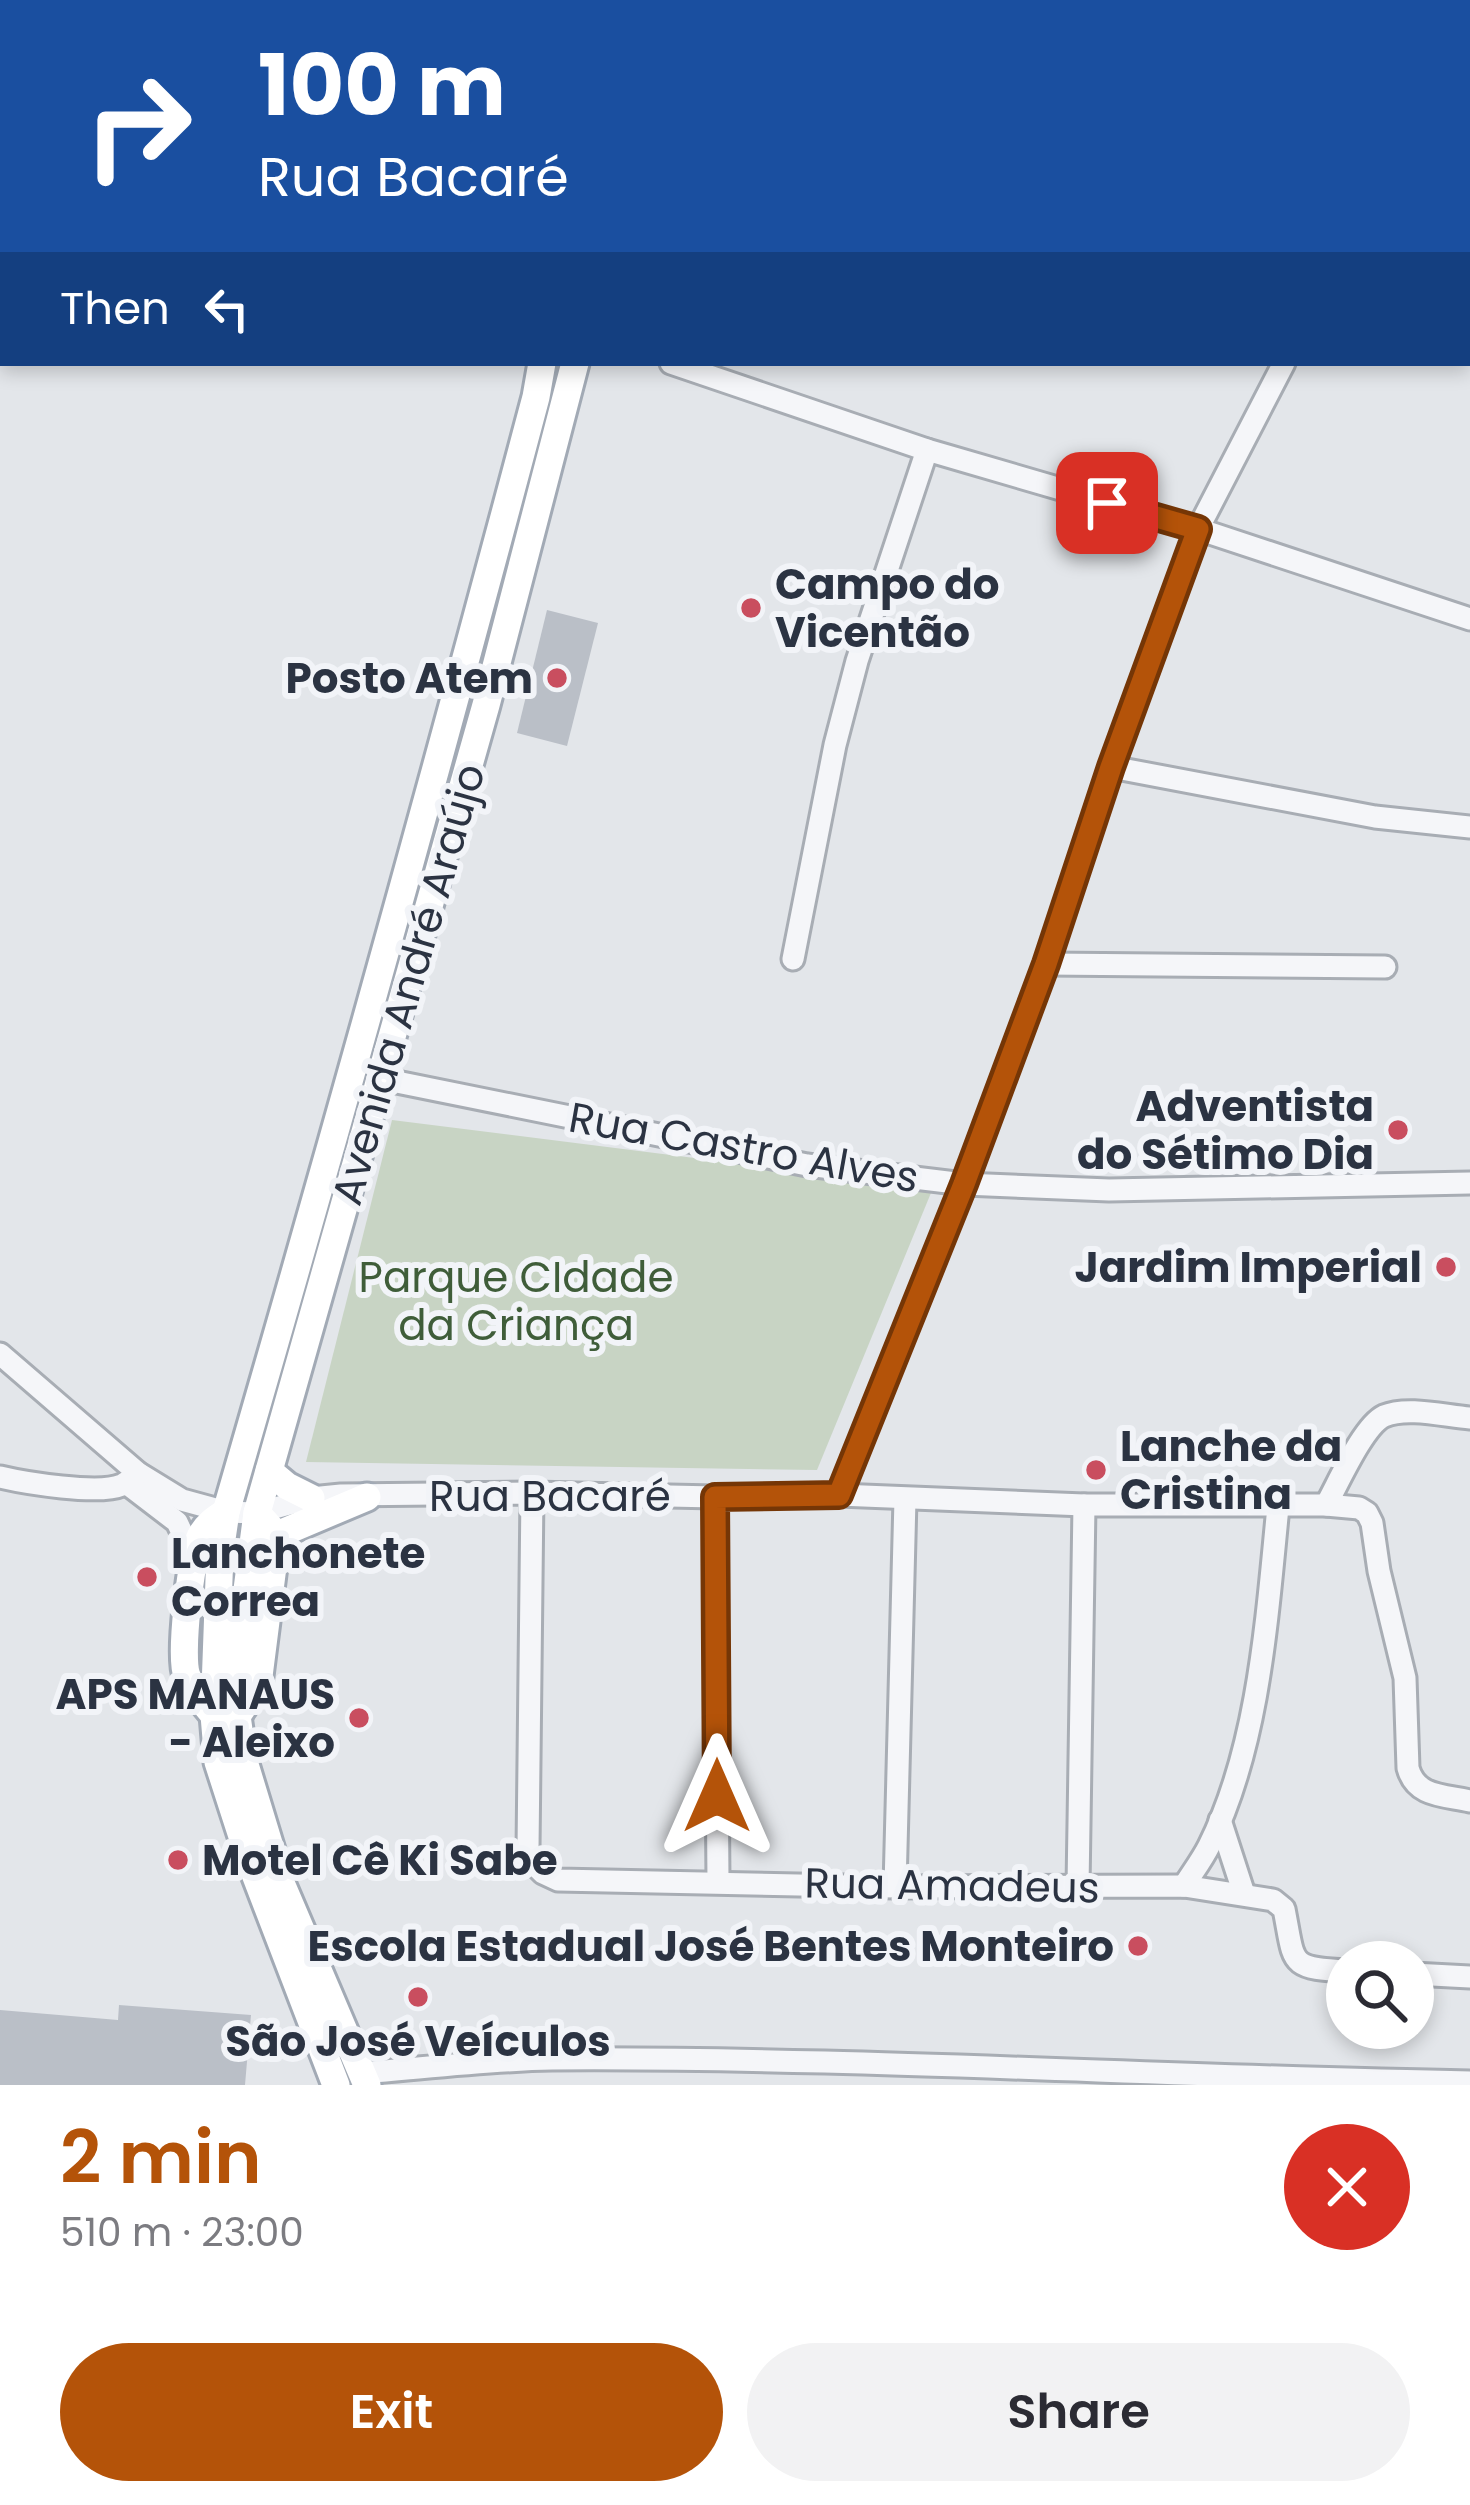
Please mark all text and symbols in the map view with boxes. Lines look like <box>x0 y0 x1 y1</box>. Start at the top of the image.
text: 100 m <box>258 27 506 144</box>
icon: right <box>60 48 216 204</box>
text: Rua Bacaré <box>258 139 569 215</box>
icon: left <box>194 276 260 342</box>
text: Then <box>60 277 170 340</box>
pin <box>1056 452 1158 554</box>
icon: arrive <box>1074 470 1140 536</box>
place label: Campo do Vicentão <box>775 555 999 662</box>
marker: Campo do Vicentão <box>738 595 764 621</box>
place label: Posto Atem <box>286 649 533 708</box>
marker: Posto Atem <box>544 665 570 691</box>
street label: Avenida André Araújo <box>317 757 500 1212</box>
place label: Adventista do Sétimo Dia <box>1077 1077 1374 1184</box>
street label: Rua Castro Alves <box>564 1088 923 1207</box>
marker: Adventista do Sétimo Dia <box>1385 1117 1411 1143</box>
place label: Jardim Imperial <box>1074 1238 1422 1297</box>
park label: Parque CIdade da Criança <box>359 1248 673 1355</box>
marker: Jardim Imperial <box>1433 1254 1459 1280</box>
place label: Lanche da Cristina <box>1120 1417 1342 1524</box>
marker: Lanche da Cristina <box>1083 1457 1109 1483</box>
street label: Rua Bacaré <box>429 1467 671 1526</box>
place label: Lanchonete Correa <box>171 1524 425 1631</box>
marker: Lanchonete Correa <box>134 1564 160 1590</box>
place label: APS MANAUS - Aleixo <box>56 1665 335 1772</box>
marker: APS MANAUS - Aleixo <box>346 1705 372 1731</box>
position arrow <box>654 1733 780 1859</box>
place label: Motel Cê Ki Sabe <box>202 1831 558 1890</box>
marker: Motel Cê Ki Sabe <box>165 1847 191 1873</box>
street label: Rua Amadeus <box>804 1853 1100 1918</box>
place label: Escola Estadual José Bentes Monteiro <box>307 1917 1114 1976</box>
marker: Escola Estadual José Bentes Monteiro <box>1125 1933 1151 1959</box>
map controls <box>1326 1941 1434 2049</box>
button: search <box>1326 1941 1434 2049</box>
marker: São José Veículos <box>405 1984 431 2010</box>
place label: São José Veículos <box>225 2012 611 2071</box>
text: 2 min <box>60 2107 262 2208</box>
button: close <box>1284 2124 1410 2250</box>
text: 510 m · 23:00 <box>60 2205 304 2260</box>
button: Exit <box>60 2343 723 2481</box>
button: Share <box>747 2343 1410 2481</box>

